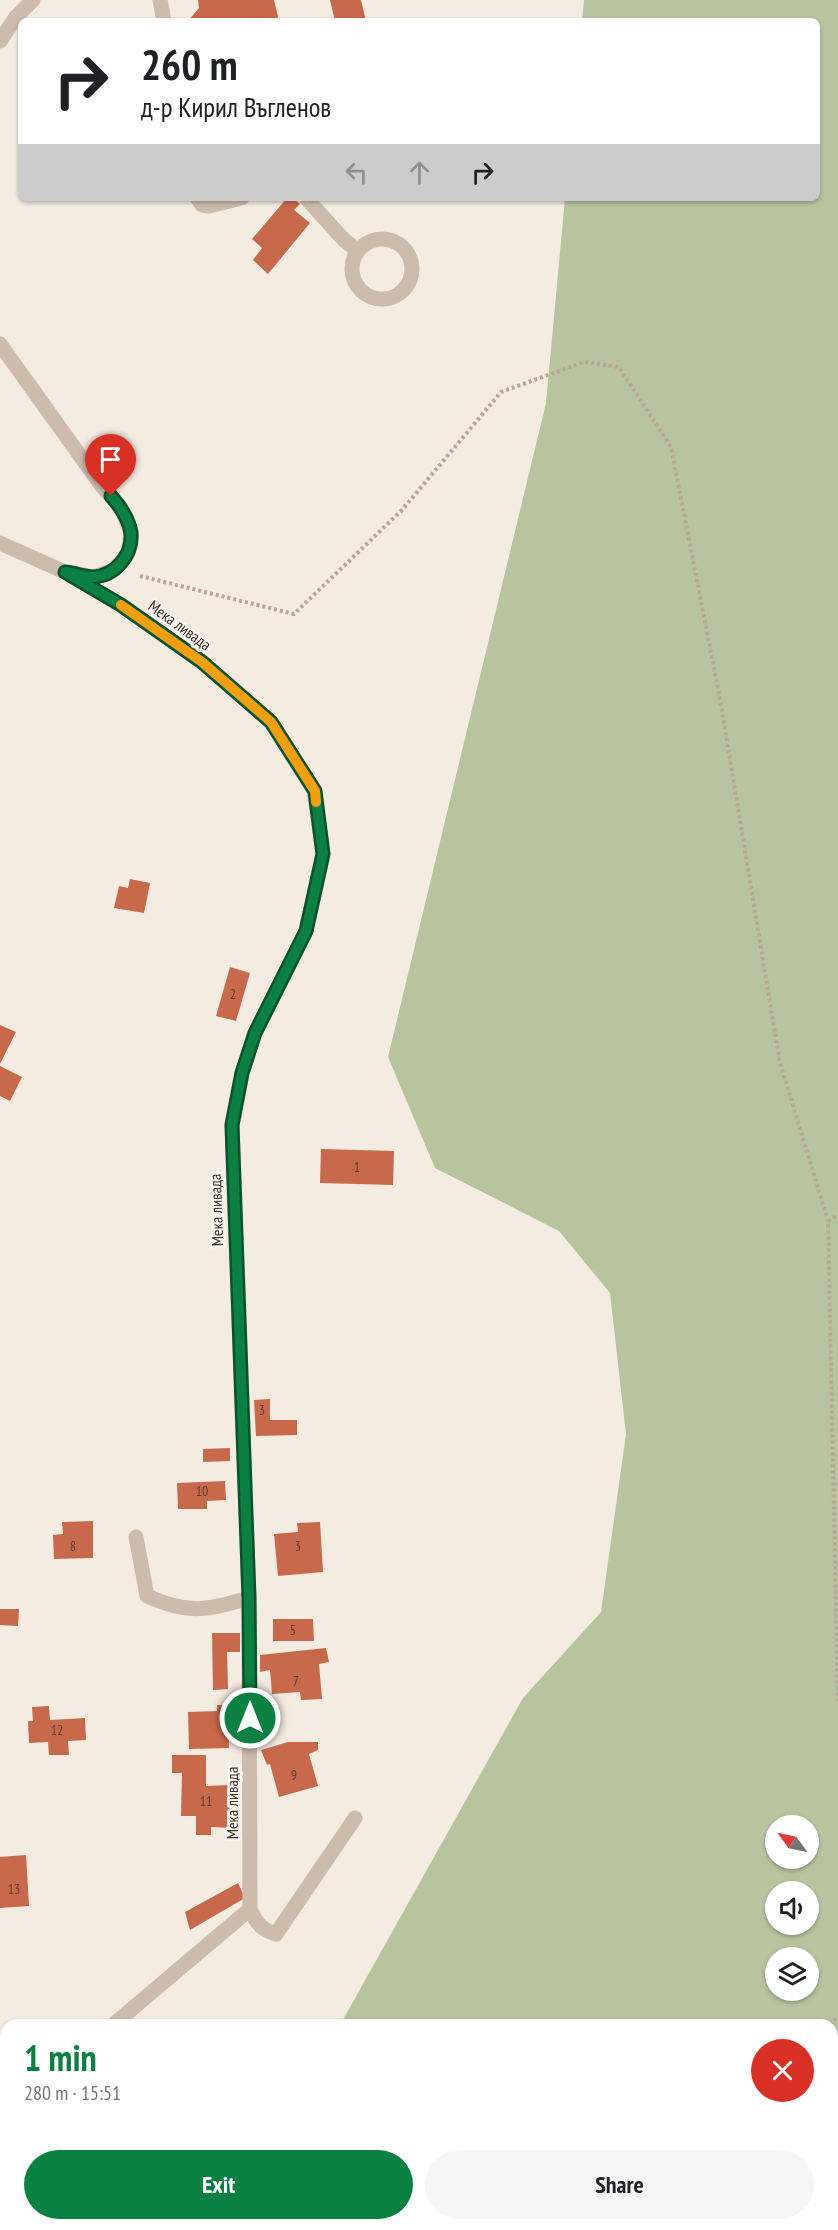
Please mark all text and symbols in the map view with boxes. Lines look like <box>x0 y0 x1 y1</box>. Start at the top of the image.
text: 260 m <box>141 37 238 92</box>
icon: right <box>42 42 120 120</box>
text: д-р Кирил Въгленов <box>141 90 331 124</box>
icon: left <box>340 156 373 189</box>
icon: ahead <box>403 156 436 189</box>
icon: right <box>466 156 499 189</box>
pin <box>85 434 136 496</box>
icon: arrive <box>94 443 127 476</box>
street label: Мека ливада <box>145 596 215 654</box>
house number: 2 <box>230 985 236 1003</box>
house number: 1 <box>354 1158 360 1176</box>
street label: Мека ливада <box>205 1173 227 1247</box>
house number: 3 <box>259 1401 265 1419</box>
house number: 10 <box>196 1482 208 1500</box>
house number: 8 <box>70 1537 76 1555</box>
house number: 3 <box>295 1537 301 1555</box>
house number: 5 <box>290 1621 296 1639</box>
house number: 7 <box>293 1672 299 1690</box>
position arrow <box>218 1686 282 1750</box>
house number: 12 <box>51 1721 63 1739</box>
house number: 9 <box>291 1766 297 1784</box>
street label: Мека ливада <box>222 1767 242 1839</box>
house number: 11 <box>200 1792 212 1810</box>
north arrow <box>765 1815 819 1869</box>
map controls <box>765 1815 819 2001</box>
house number: 13 <box>8 1880 20 1898</box>
button: sound <box>765 1881 819 1935</box>
button: layers <box>765 1947 819 2001</box>
text: 1 min <box>24 2034 97 2081</box>
button: close <box>751 2039 814 2102</box>
text: 280 m · 15:51 <box>24 2080 121 2106</box>
button: Exit <box>24 2150 413 2219</box>
button: Share <box>425 2150 814 2219</box>

